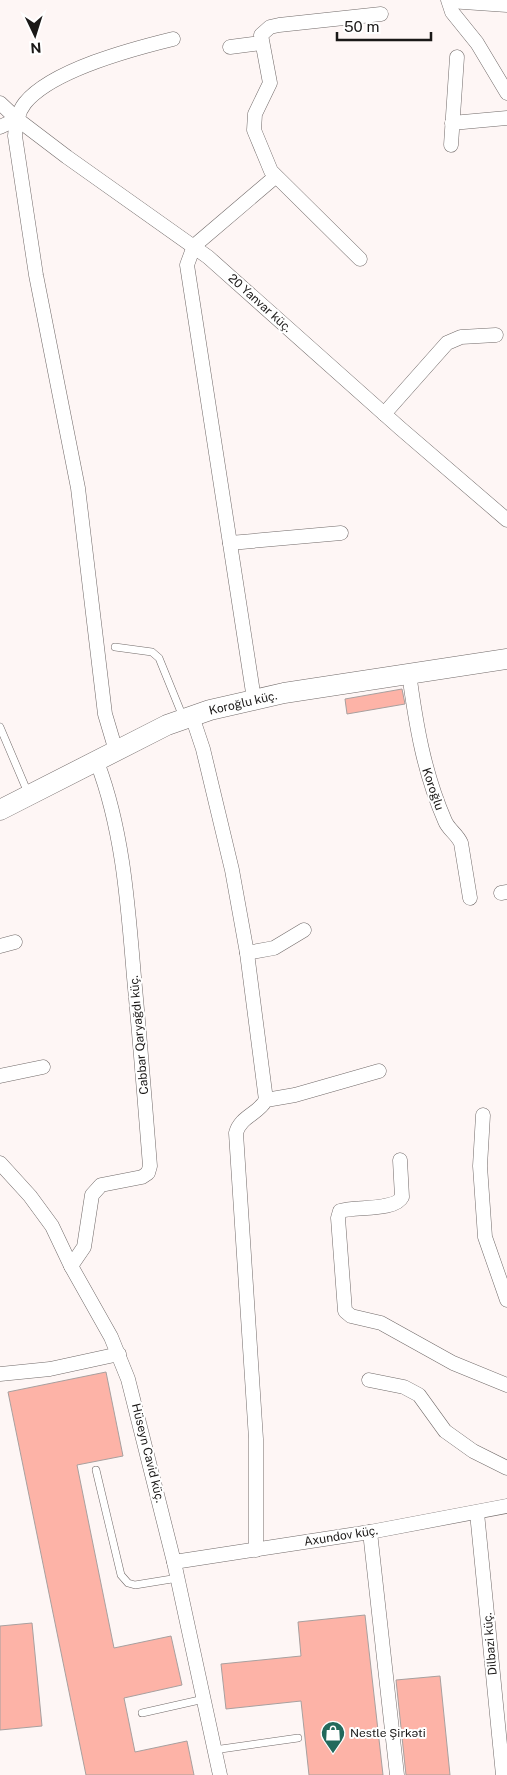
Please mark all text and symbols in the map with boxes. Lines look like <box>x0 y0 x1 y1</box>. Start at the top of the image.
north arrow <box>10 10 60 60</box>
scale bar <box>337 10 431 42</box>
text: 50 m <box>344 18 379 35</box>
text: N <box>30 40 42 56</box>
street label: 20 Yanvar küç. <box>226 271 294 335</box>
street label: Koroğlu küç. <box>208 688 278 718</box>
street label: Koroğlu <box>419 766 447 812</box>
street label: Cabbar Qaryağdı küç. <box>127 975 151 1095</box>
street label: Hüseyn Cavid küç. <box>129 1402 167 1504</box>
street label: Axundov küç. <box>303 1523 379 1549</box>
street label: Dilbazi küç. <box>480 1612 500 1676</box>
shop icon: Nestle Şirkəti <box>320 1720 346 1754</box>
place label: Nestle Şirkəti <box>350 1726 426 1740</box>

